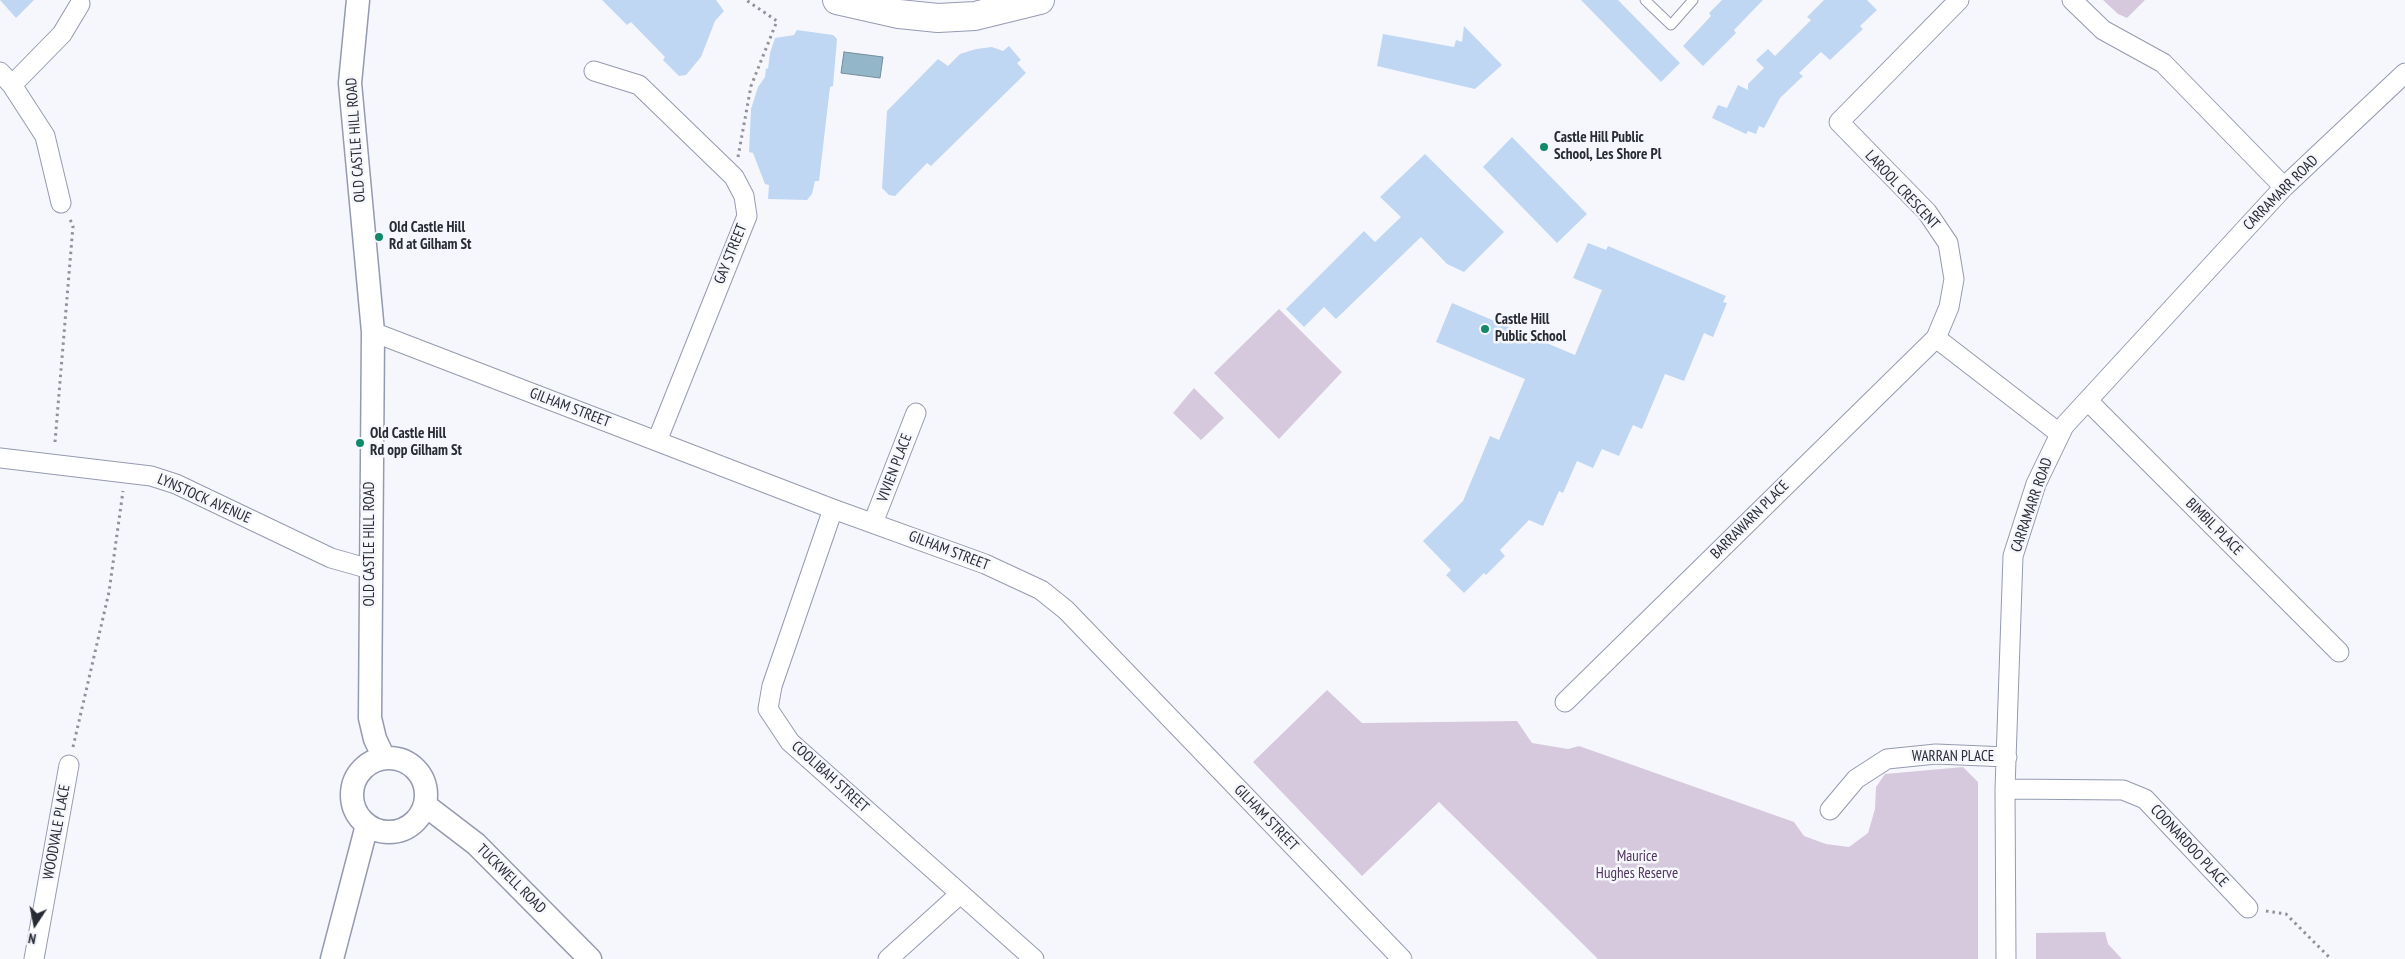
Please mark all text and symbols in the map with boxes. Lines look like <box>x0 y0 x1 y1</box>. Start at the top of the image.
street label: OLD CASTLE HILL ROAD <box>343 77 369 203</box>
place label: Castle Hill Public School, Les Shore Pl <box>1554 129 1661 164</box>
marker: Castle Hill Public School, Les Shore Pl <box>1538 141 1550 153</box>
street label: LAROOL CRESCENT <box>1861 147 1943 233</box>
street label: CARRAMARR ROAD <box>2240 152 2322 234</box>
place label: Old Castle Hill Rd at Gilham St <box>389 219 471 254</box>
street label: GAY STREET <box>711 221 751 287</box>
marker: Old Castle Hill Rd at Gilham St <box>373 231 385 243</box>
place label: Castle Hill Public School <box>1495 311 1566 346</box>
marker: Castle Hill Public School <box>1479 323 1491 335</box>
street label: GILHAM STREET <box>527 384 613 432</box>
place label: Old Castle Hill Rd opp Gilham St <box>370 425 462 460</box>
street label: VIVIEN PLACE <box>874 431 916 505</box>
marker: Old Castle Hill Rd opp Gilham St <box>354 437 366 449</box>
street label: CARRAMARR ROAD <box>2007 455 2057 555</box>
street label: LYNSTOCK AVENUE <box>155 470 253 528</box>
street label: BARRAWARN PLACE <box>1707 477 1793 563</box>
street label: OLD CASTLE HILL ROAD <box>361 482 379 606</box>
street label: BIMBIL PLACE <box>2182 495 2246 559</box>
street label: GILHAM STREET <box>906 527 992 575</box>
street label: COOLIBAH STREET <box>788 738 872 816</box>
street label: WARRAN PLACE <box>1912 748 1994 766</box>
street label: GILHAM STREET <box>1230 781 1302 855</box>
street label: WOODVALE PLACE <box>40 783 74 881</box>
street label: COONARDOO PLACE <box>2146 801 2232 891</box>
street label: TUCKWELL ROAD <box>473 841 549 917</box>
park label: Maurice Hughes Reserve <box>1596 848 1678 883</box>
north arrow <box>10 899 60 949</box>
text: N <box>27 929 38 948</box>

